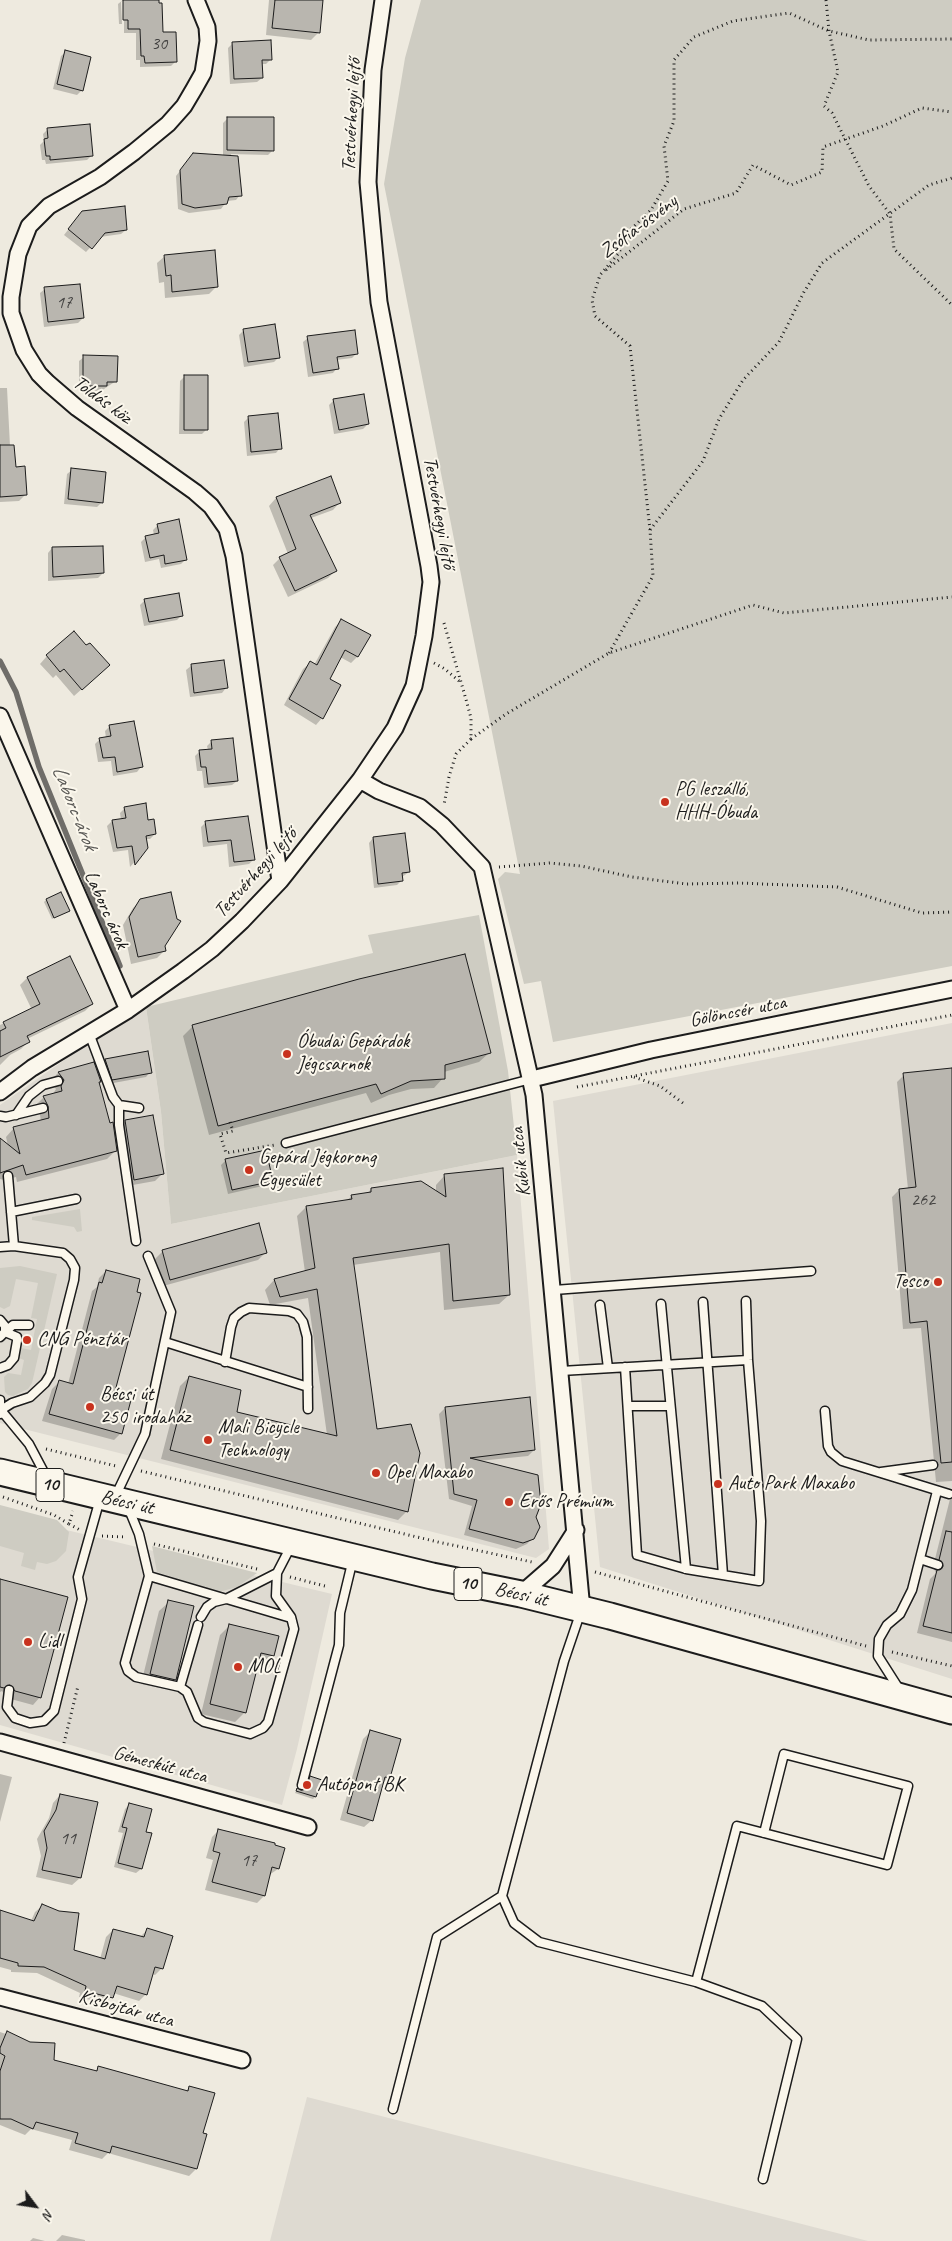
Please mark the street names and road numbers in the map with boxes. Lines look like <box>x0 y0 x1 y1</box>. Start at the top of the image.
street label: Testvérhegyi lejtő <box>337 58 367 172</box>
street label: Zsófia-ösvény <box>595 190 683 264</box>
street label: Toldás köz <box>68 371 136 429</box>
street label: Testvérhegyi lejtő <box>417 455 461 571</box>
street label: Testvérhegyi lejtő <box>209 823 303 923</box>
street label: Laborc árok <box>78 867 134 953</box>
street label: Gölöncsér utca <box>688 991 788 1033</box>
street label: Kubik utca <box>505 1126 537 1198</box>
road number: 10 <box>36 1468 64 1502</box>
street label: Bécsi út <box>98 1485 156 1521</box>
road number: 10 <box>454 1568 482 1600</box>
street label: Bécsi út <box>492 1577 550 1613</box>
street label: Gémeskút utca <box>111 1741 209 1789</box>
street label: Kisbojtár utca <box>76 1985 176 2033</box>

